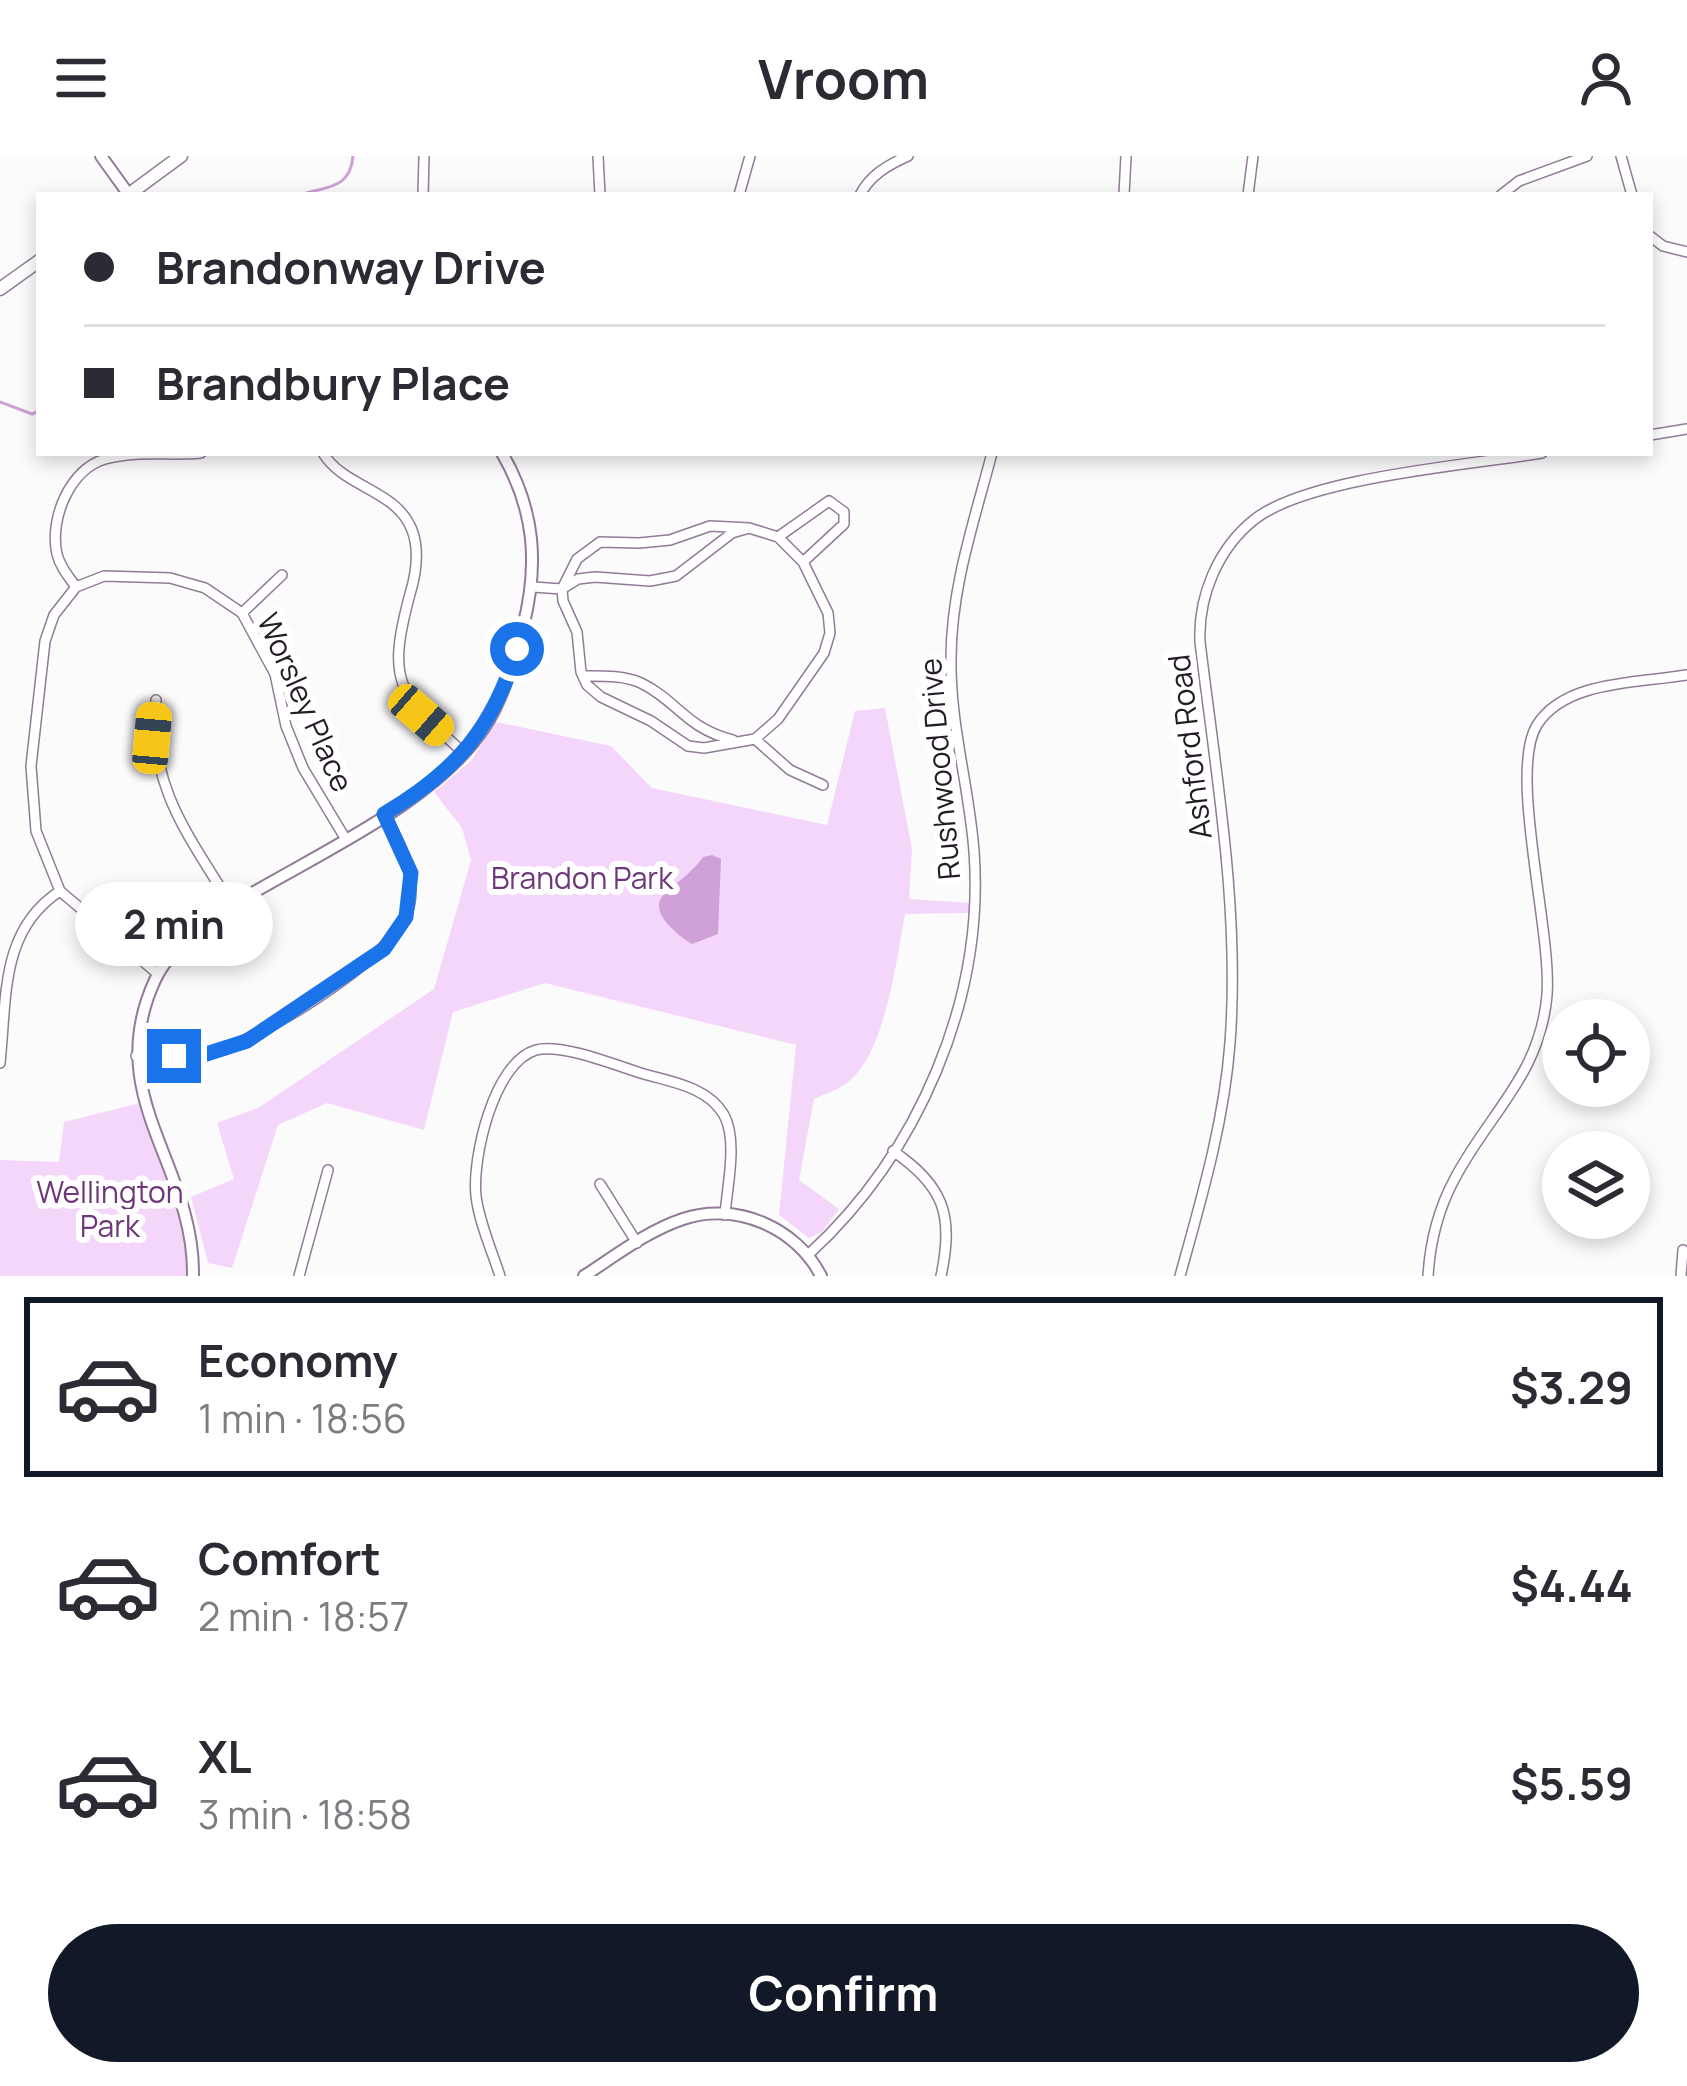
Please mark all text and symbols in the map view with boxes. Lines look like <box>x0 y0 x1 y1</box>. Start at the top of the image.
text: Vroom <box>758 41 929 115</box>
icon: menu <box>48 45 114 111</box>
icon: person <box>1573 45 1639 111</box>
text: Brandonway Drive <box>156 236 546 298</box>
text: Brandbury Place <box>156 352 510 414</box>
street label: Worsley Place <box>248 606 364 798</box>
route start <box>490 622 544 676</box>
street label: Ashford Road <box>1157 652 1221 842</box>
street label: Rushwood Drive <box>909 657 969 881</box>
car <box>382 678 460 752</box>
car <box>131 701 173 775</box>
park label: Brandon Park <box>491 857 674 898</box>
callout: 2 min <box>75 882 273 966</box>
text: 2 min <box>123 897 225 951</box>
map controls <box>1542 999 1650 1239</box>
button: locate <box>1542 999 1650 1107</box>
route end <box>147 1029 201 1083</box>
button: layers <box>1542 1131 1650 1239</box>
park label: Wellington Park <box>36 1171 184 1246</box>
text: Economy <box>198 1329 398 1391</box>
icon: car <box>54 1333 162 1441</box>
text: $3.29 <box>1510 1356 1633 1418</box>
text: 1 min · 18:56 <box>198 1391 407 1445</box>
text: Comfort <box>198 1527 381 1589</box>
icon: car <box>54 1531 162 1639</box>
text: $4.44 <box>1510 1554 1633 1616</box>
text: 2 min · 18:57 <box>198 1589 409 1643</box>
text: XL <box>198 1725 252 1787</box>
icon: car <box>54 1729 162 1837</box>
text: $5.59 <box>1510 1752 1633 1814</box>
text: 3 min · 18:58 <box>198 1787 412 1841</box>
button: Confirm <box>48 1924 1639 2062</box>

